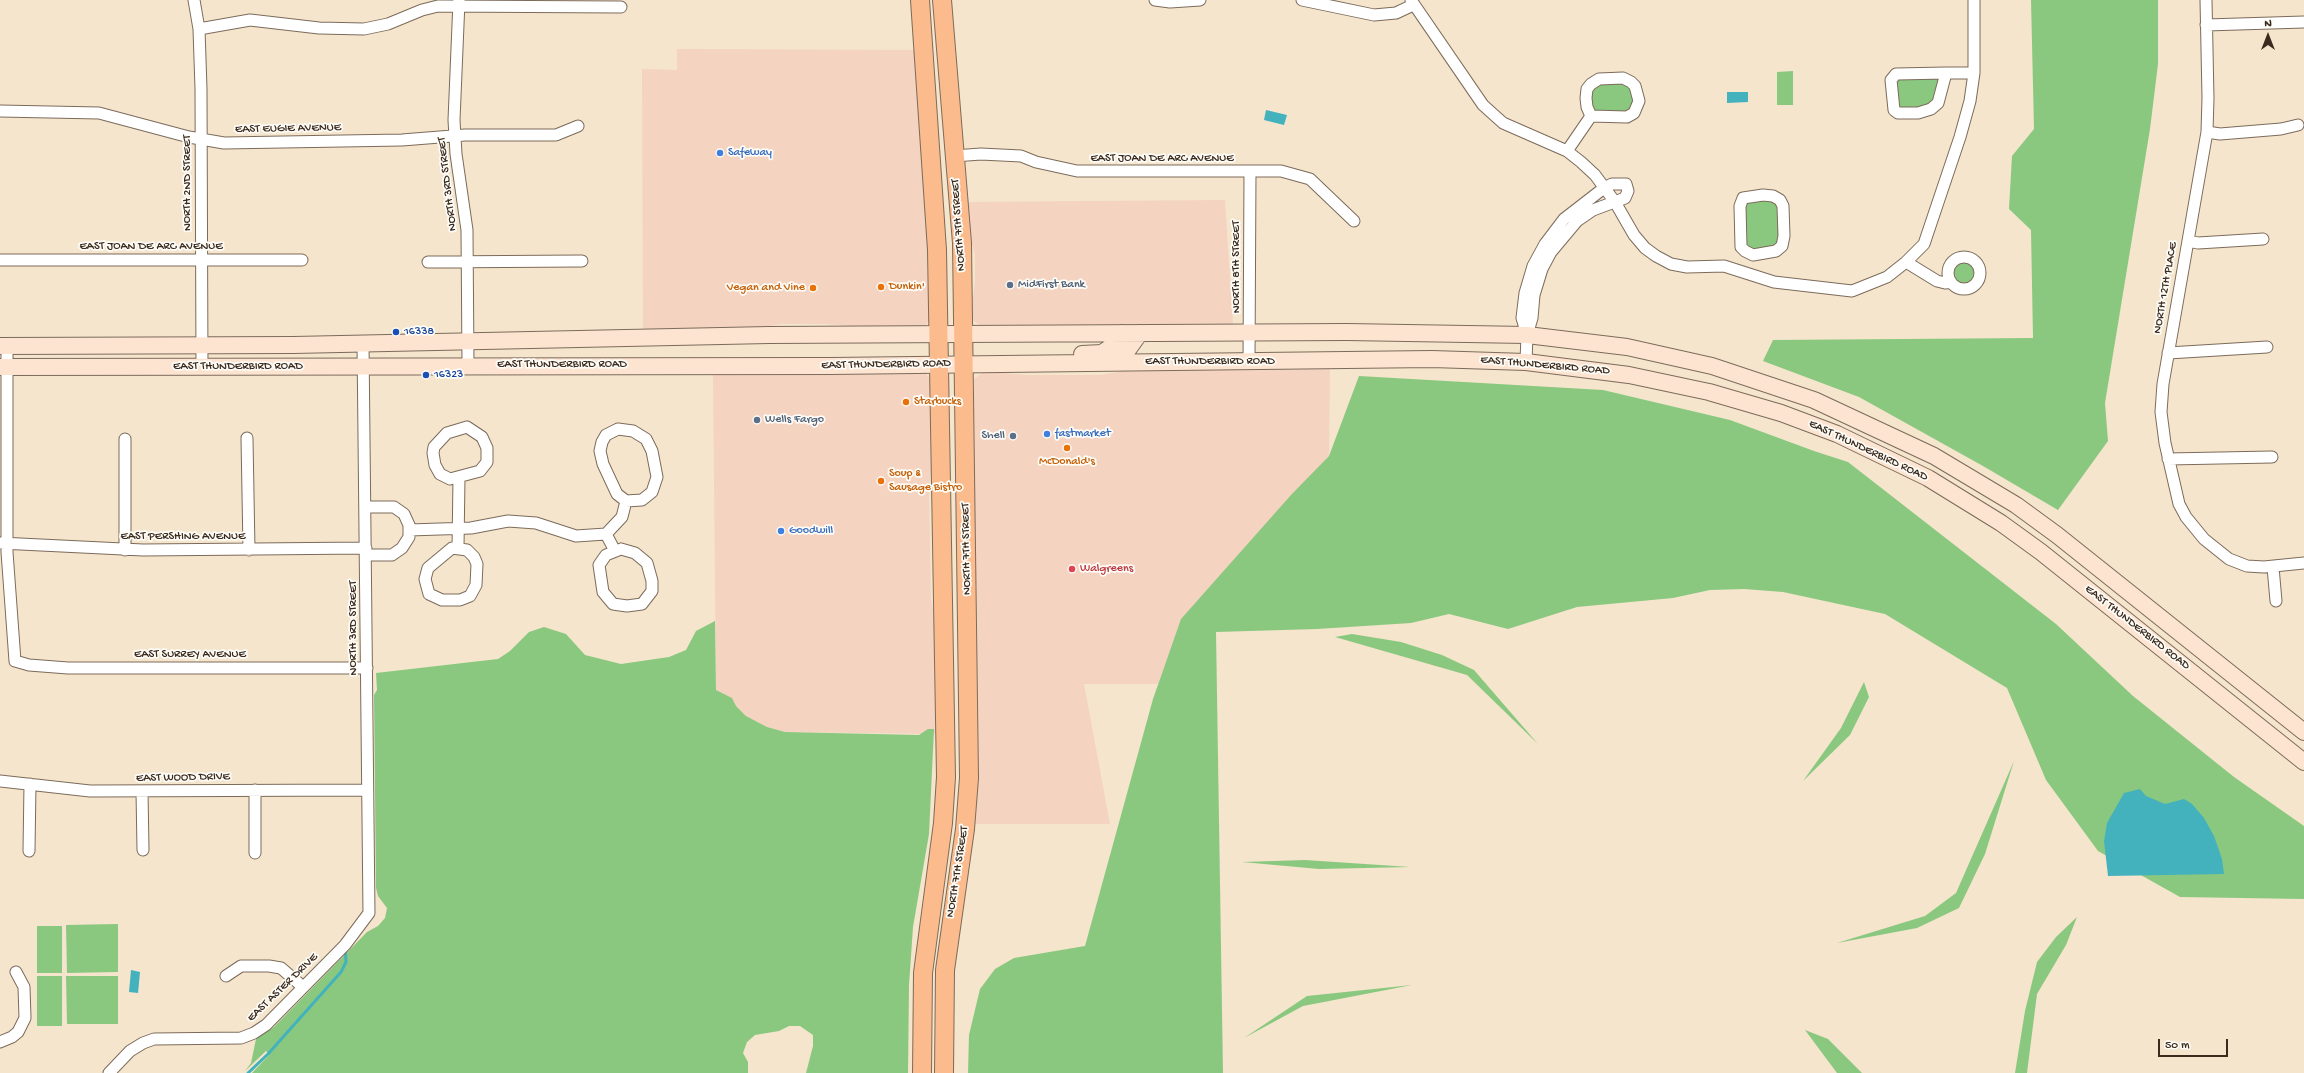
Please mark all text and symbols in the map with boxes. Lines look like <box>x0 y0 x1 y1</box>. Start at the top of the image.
north arrow <box>2248 16 2288 56</box>
text: N <box>2264 18 2272 30</box>
street label: EAST EUGIE AVENUE <box>235 121 341 137</box>
street label: NORTH 2ND STREET <box>181 135 195 231</box>
street label: NORTH 3RD STREET <box>435 136 461 232</box>
place label: Safeway <box>728 146 772 160</box>
marker: Safeway <box>715 148 725 158</box>
street label: EAST JOAN DE ARC AVENUE <box>1090 152 1234 166</box>
street label: NORTH 7TH STREET <box>949 178 969 272</box>
street label: NORTH 8TH STREET <box>1230 221 1244 313</box>
street label: EAST JOAN DE ARC AVENUE <box>79 240 223 254</box>
street label: NORTH 12TH PLACE <box>2151 241 2181 335</box>
place label: MidFirst Bank <box>1018 278 1085 292</box>
place label: Dunkin' <box>889 280 925 294</box>
marker: MidFirst Bank <box>1005 280 1015 290</box>
place label: Vegan and Vine <box>727 281 805 295</box>
marker: Dunkin' <box>876 282 886 292</box>
marker: Vegan and Vine <box>808 283 818 293</box>
place label: 16338 <box>404 325 434 339</box>
marker: 16338 <box>391 327 401 337</box>
street label: EAST THUNDERBIRD ROAD <box>1480 353 1610 379</box>
street label: EAST THUNDERBIRD ROAD <box>1145 355 1275 369</box>
street label: EAST THUNDERBIRD ROAD <box>821 357 951 373</box>
street label: EAST THUNDERBIRD ROAD <box>497 358 627 372</box>
street label: EAST THUNDERBIRD ROAD <box>173 360 303 374</box>
place label: 16323 <box>434 368 463 382</box>
marker: 16323 <box>421 370 431 380</box>
place label: Starbucks <box>914 395 961 409</box>
marker: Starbucks <box>901 397 911 407</box>
place label: Wells Fargo <box>765 413 824 427</box>
marker: Wells Fargo <box>752 415 762 425</box>
street label: EAST THUNDERBIRD ROAD <box>1806 417 1930 485</box>
place label: fastmarket <box>1055 427 1111 441</box>
place label: Shell <box>982 429 1005 443</box>
marker: fastmarket <box>1042 429 1052 439</box>
marker: Shell <box>1008 431 1018 441</box>
marker: McDonald's <box>1062 443 1072 453</box>
place label: McDonald's <box>1039 455 1095 469</box>
place label: Soup & Sausage Bistro <box>889 467 962 495</box>
marker: Soup & Sausage Bistro <box>876 476 886 486</box>
street label: NORTH 7TH STREET <box>959 503 975 595</box>
place label: Goodwill <box>789 524 833 538</box>
marker: Goodwill <box>776 526 786 536</box>
street label: EAST PERSHING AVENUE <box>121 530 245 544</box>
place label: Walgreens <box>1080 562 1133 576</box>
marker: Walgreens <box>1067 564 1077 574</box>
street label: NORTH 3RD STREET <box>347 581 361 675</box>
street label: EAST THUNDERBIRD ROAD <box>2081 582 2193 674</box>
street label: EAST SURREY AVENUE <box>134 648 246 662</box>
street label: EAST WOOD DRIVE <box>136 770 230 786</box>
street label: NORTH 7TH STREET <box>944 825 972 919</box>
street label: EAST ASTER DRIVE <box>245 951 321 1025</box>
scale bar <box>2160 1031 2230 1057</box>
text: 50 m <box>2165 1039 2190 1053</box>

